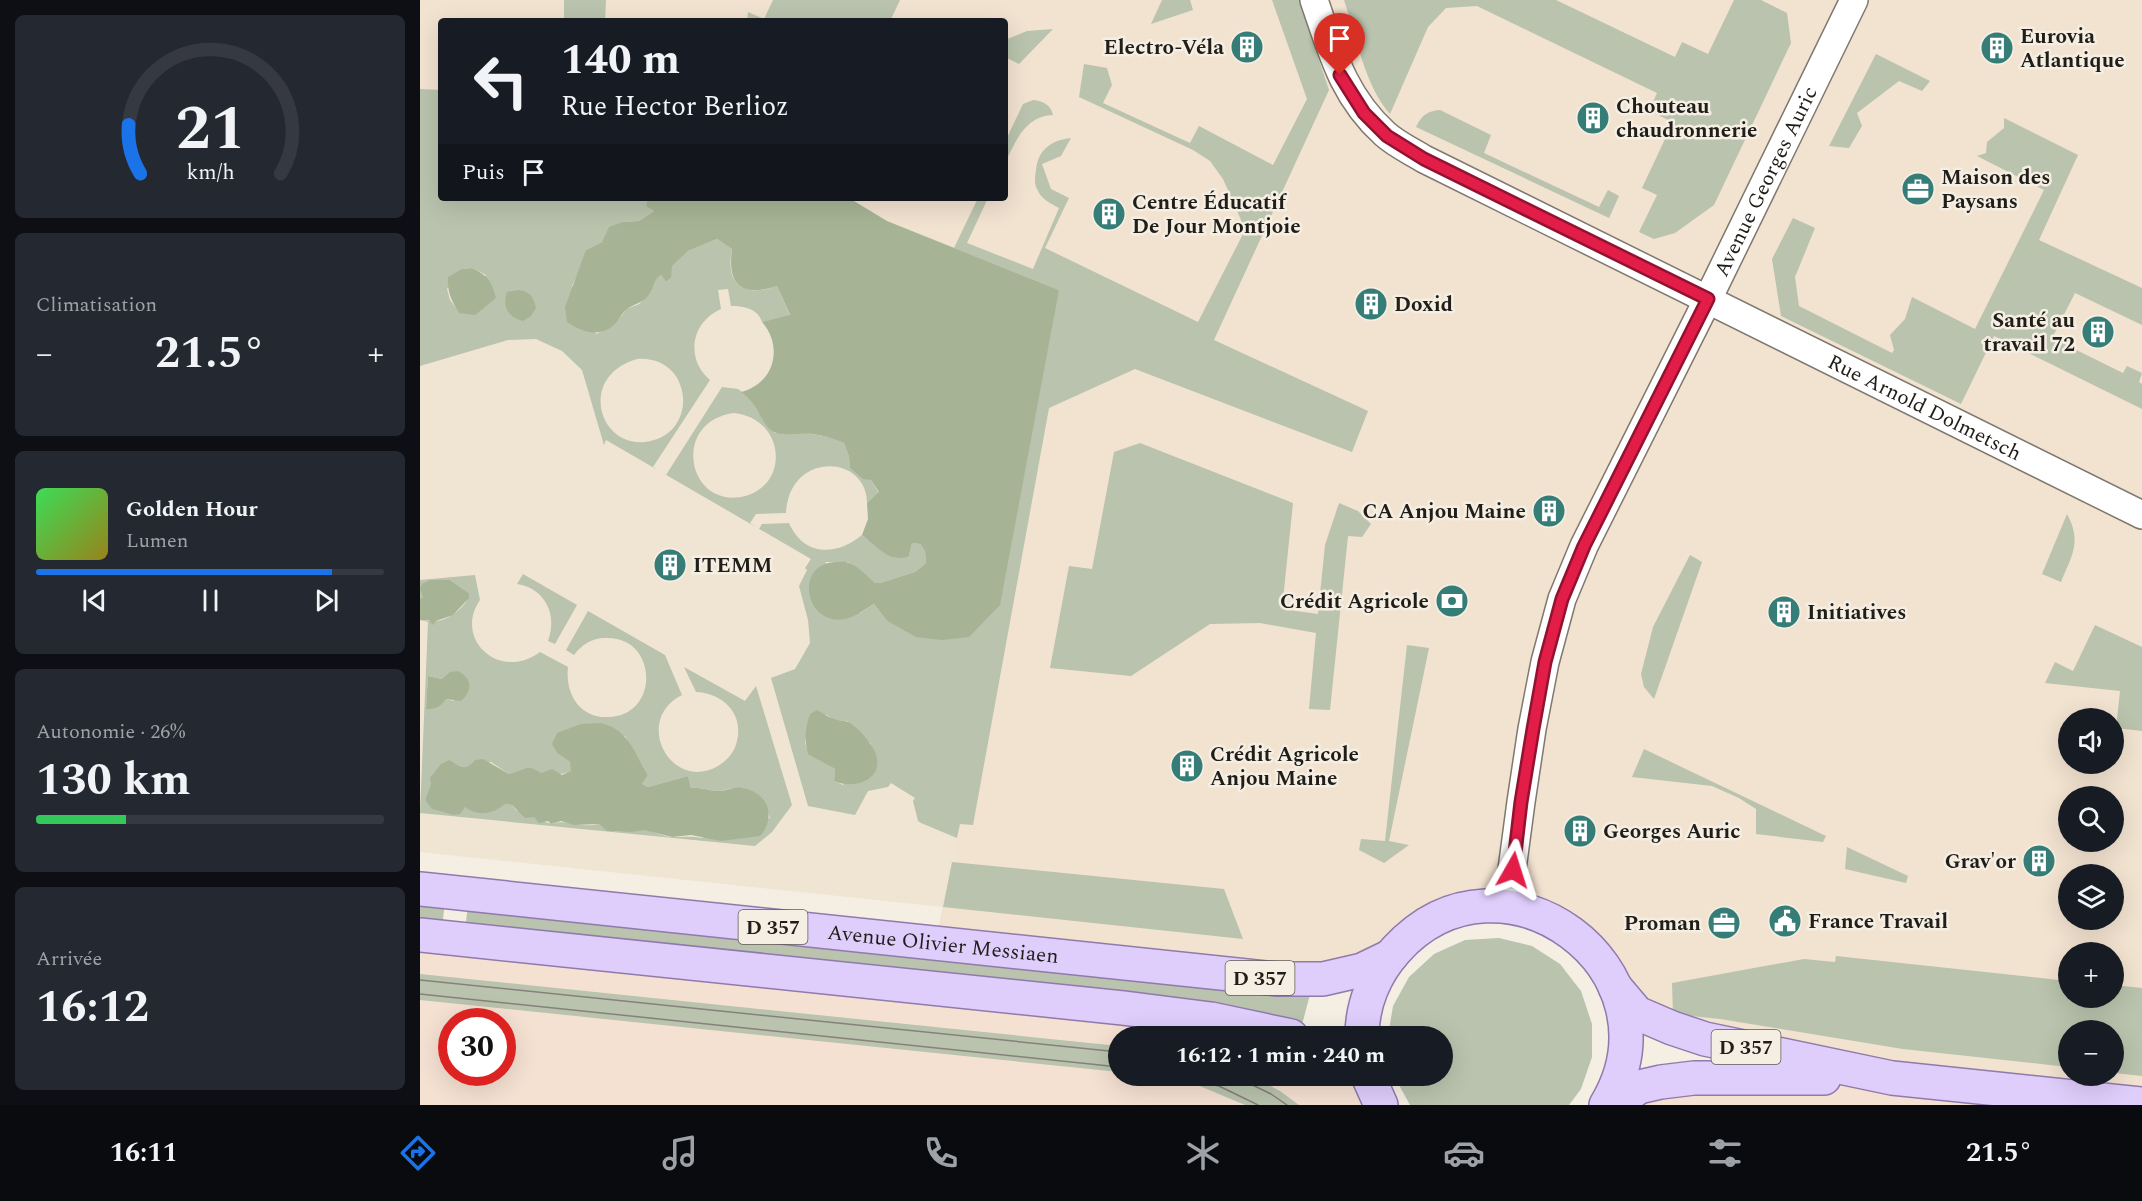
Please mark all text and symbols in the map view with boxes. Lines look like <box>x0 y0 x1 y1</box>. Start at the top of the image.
pin <box>1314 13 1365 75</box>
place label: Eurovia Atlantique <box>2020 21 2125 77</box>
icon: arrive <box>1323 22 1356 55</box>
text: 140 m <box>561 29 680 92</box>
building icon: Electro-Véla <box>1229 29 1265 65</box>
building icon: Eurovia Atlantique <box>1979 30 2015 66</box>
place label: Electro-Véla <box>1103 32 1224 64</box>
icon: left <box>462 42 540 120</box>
street label: Avenue Georges Auric <box>1706 81 1826 282</box>
text: 21 <box>175 82 245 177</box>
text: Rue Hector Berlioz <box>561 86 789 128</box>
place label: Chouteau chaudronnerie <box>1616 91 1758 147</box>
building icon: Chouteau chaudronnerie <box>1575 100 1611 136</box>
text: km/h <box>186 156 234 189</box>
text: Puis <box>462 156 505 189</box>
icon: arrive <box>517 156 550 189</box>
place label: Maison des Paysans <box>1941 162 2050 218</box>
office icon: Maison des Paysans <box>1900 171 1936 207</box>
place label: Centre Éducatif De Jour Montjoie <box>1132 187 1301 243</box>
building icon: Centre Éducatif De Jour Montjoie <box>1091 196 1127 232</box>
building icon: Doxid <box>1353 286 1389 322</box>
place label: Doxid <box>1394 289 1453 321</box>
text: Climatisation <box>36 290 157 320</box>
place label: Santé au travail 72 <box>1984 305 2076 361</box>
building icon: Santé au travail 72 <box>2080 314 2116 350</box>
text: 21.5° <box>155 319 265 388</box>
text: − <box>36 329 53 379</box>
text: + <box>367 329 384 379</box>
street label: Rue Arnold Dolmetsch <box>1822 347 2027 470</box>
text: Golden Hour <box>126 493 258 526</box>
building icon: CA Anjou Maine <box>1531 493 1567 529</box>
place label: CA Anjou Maine <box>1363 496 1526 528</box>
text: Lumen <box>126 526 188 556</box>
building icon: ITEMM <box>652 547 688 583</box>
place label: ITEMM <box>693 550 773 582</box>
bank icon: Crédit Agricole <box>1434 583 1470 619</box>
icon: previous <box>78 584 111 617</box>
icon: pause <box>194 584 227 617</box>
icon: next <box>310 584 343 617</box>
place label: Crédit Agricole <box>1280 586 1429 618</box>
building icon: Initiatives <box>1766 594 1802 630</box>
place label: Initiatives <box>1807 597 1906 629</box>
map controls <box>2058 708 2124 1086</box>
button: sound <box>2058 708 2124 774</box>
text: Autonomie · 26% <box>36 717 185 747</box>
place label: Crédit Agricole Anjou Maine <box>1210 739 1359 795</box>
text: 130 km <box>36 746 191 815</box>
building icon: Crédit Agricole Anjou Maine <box>1169 748 1205 784</box>
button: search <box>2058 786 2124 852</box>
building icon: Georges Auric <box>1562 813 1598 849</box>
place label: Georges Auric <box>1603 816 1741 848</box>
position arrow <box>1481 838 1545 902</box>
building icon: Grav'or <box>2021 843 2057 879</box>
place label: Grav'or <box>1945 846 2016 878</box>
button: layers <box>2058 864 2124 930</box>
public building icon: France Travail <box>1767 903 1803 939</box>
office icon: Proman <box>1706 905 1742 941</box>
place label: France Travail <box>1808 906 1948 938</box>
place label: Proman <box>1624 908 1701 940</box>
road number: D 357 <box>738 910 808 944</box>
street label: Avenue Olivier Messiaen <box>826 917 1060 973</box>
button: + <box>2058 942 2124 1008</box>
text: Arrivée <box>36 944 102 974</box>
road number: D 357 <box>1226 961 1294 995</box>
text: 16:12 <box>36 973 149 1042</box>
speed limit sign: 30 <box>438 1008 516 1086</box>
button: − <box>2058 1020 2124 1086</box>
road number: D 357 <box>1712 1030 1780 1064</box>
text: 16:12 · 1 min · 240 m <box>1176 1039 1385 1072</box>
text: 16:11 <box>110 1132 178 1174</box>
icon: directions <box>397 1132 439 1174</box>
icon: music <box>659 1132 701 1174</box>
icon: phone <box>920 1132 962 1174</box>
icon: climate <box>1182 1132 1224 1174</box>
icon: car <box>1443 1132 1485 1174</box>
icon: filters <box>1704 1132 1746 1174</box>
text: 21.5° <box>1966 1132 2032 1174</box>

